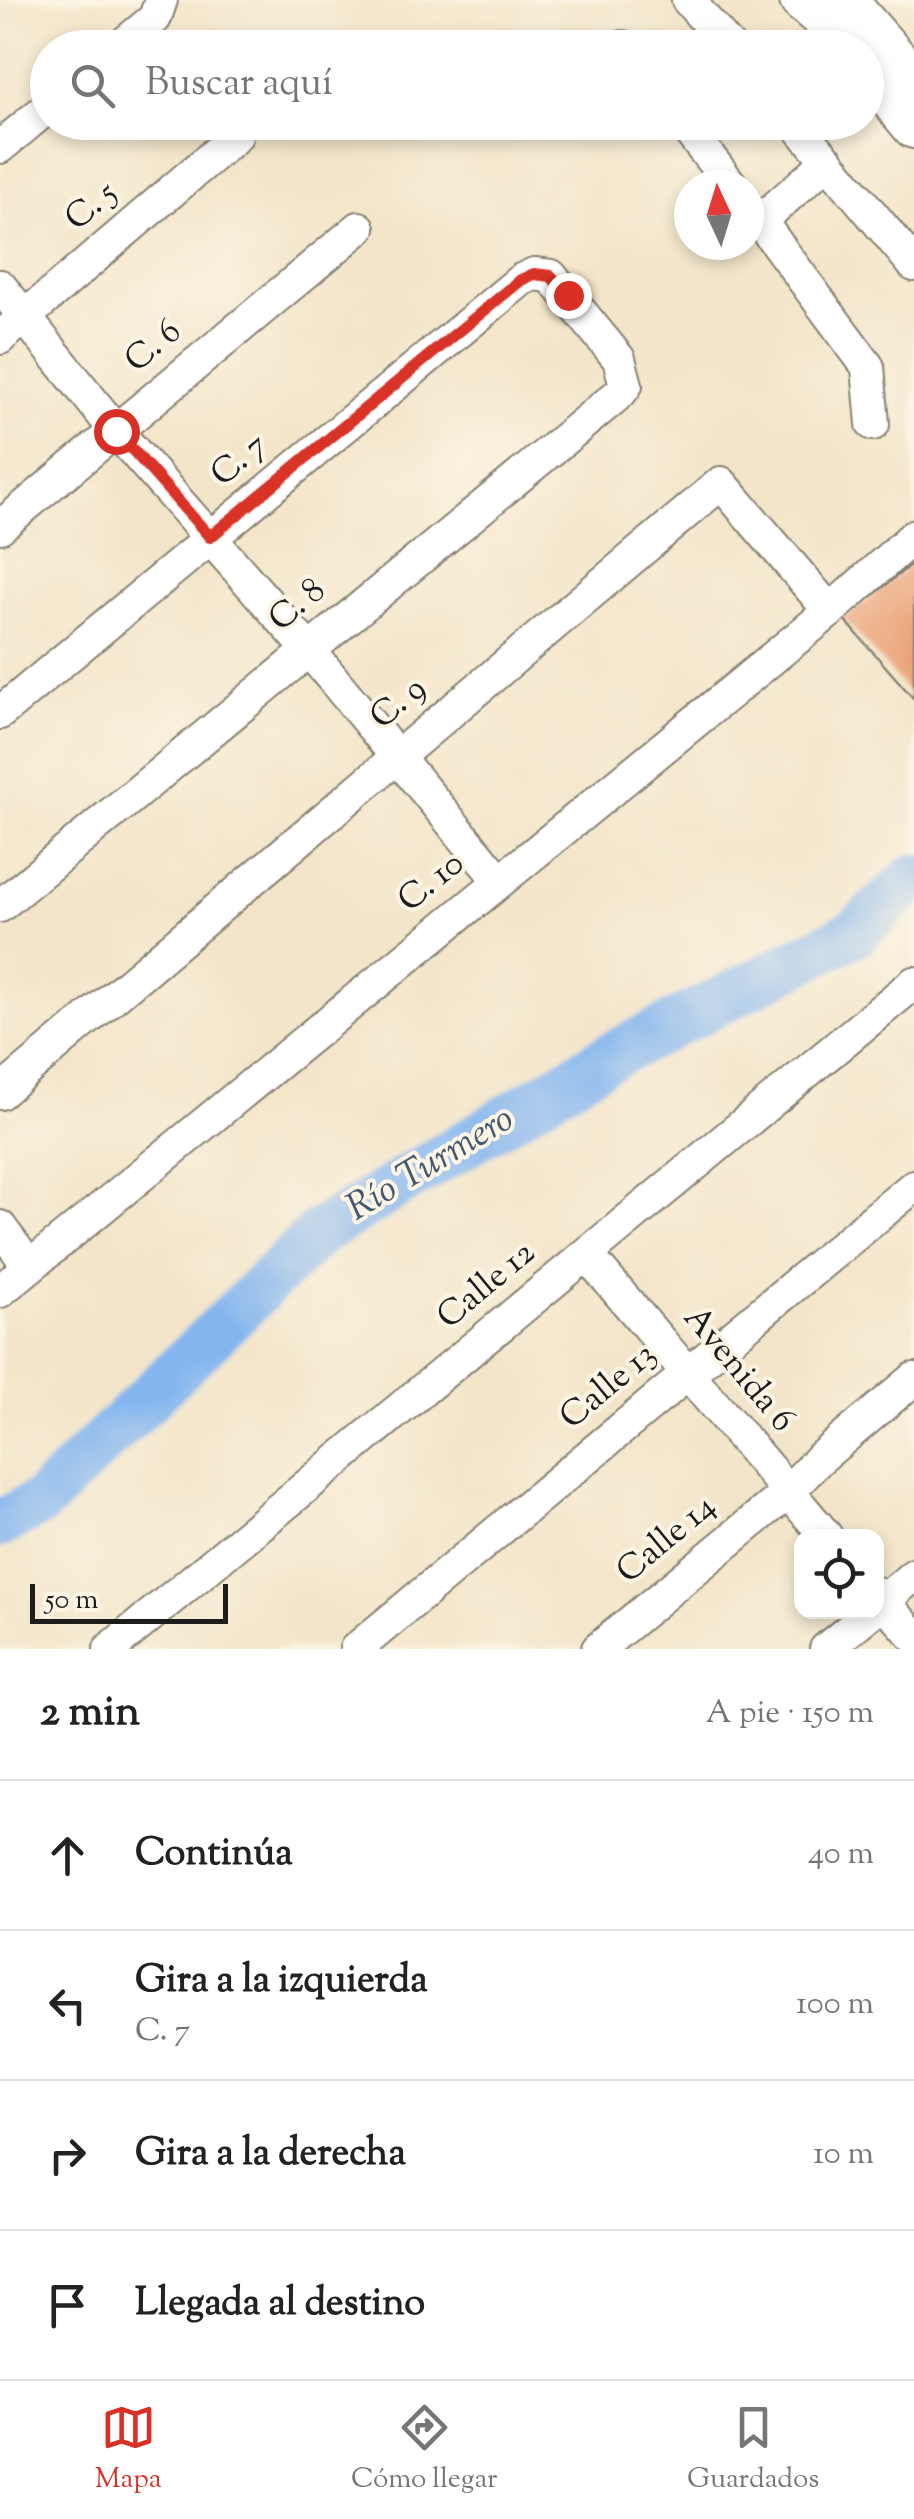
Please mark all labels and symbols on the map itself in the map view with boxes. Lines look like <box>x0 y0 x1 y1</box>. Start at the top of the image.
street label: C. 5 <box>55 170 129 244</box>
north arrow <box>674 170 764 260</box>
route end <box>546 273 592 319</box>
street label: C. 6 <box>114 308 194 386</box>
route start <box>94 409 140 455</box>
street label: C. 7 <box>200 422 280 500</box>
street label: C. 8 <box>258 567 338 645</box>
street label: C. 9 <box>360 665 438 743</box>
street label: C. 10 <box>388 840 476 926</box>
water label: Río Turmero <box>337 1094 525 1236</box>
street label: Calle 12 <box>427 1229 547 1343</box>
street label: Avenida 6 <box>670 1296 806 1444</box>
street label: Calle 13 <box>549 1331 669 1443</box>
street label: Calle 14 <box>606 1483 728 1597</box>
scale bar <box>30 1579 228 1624</box>

